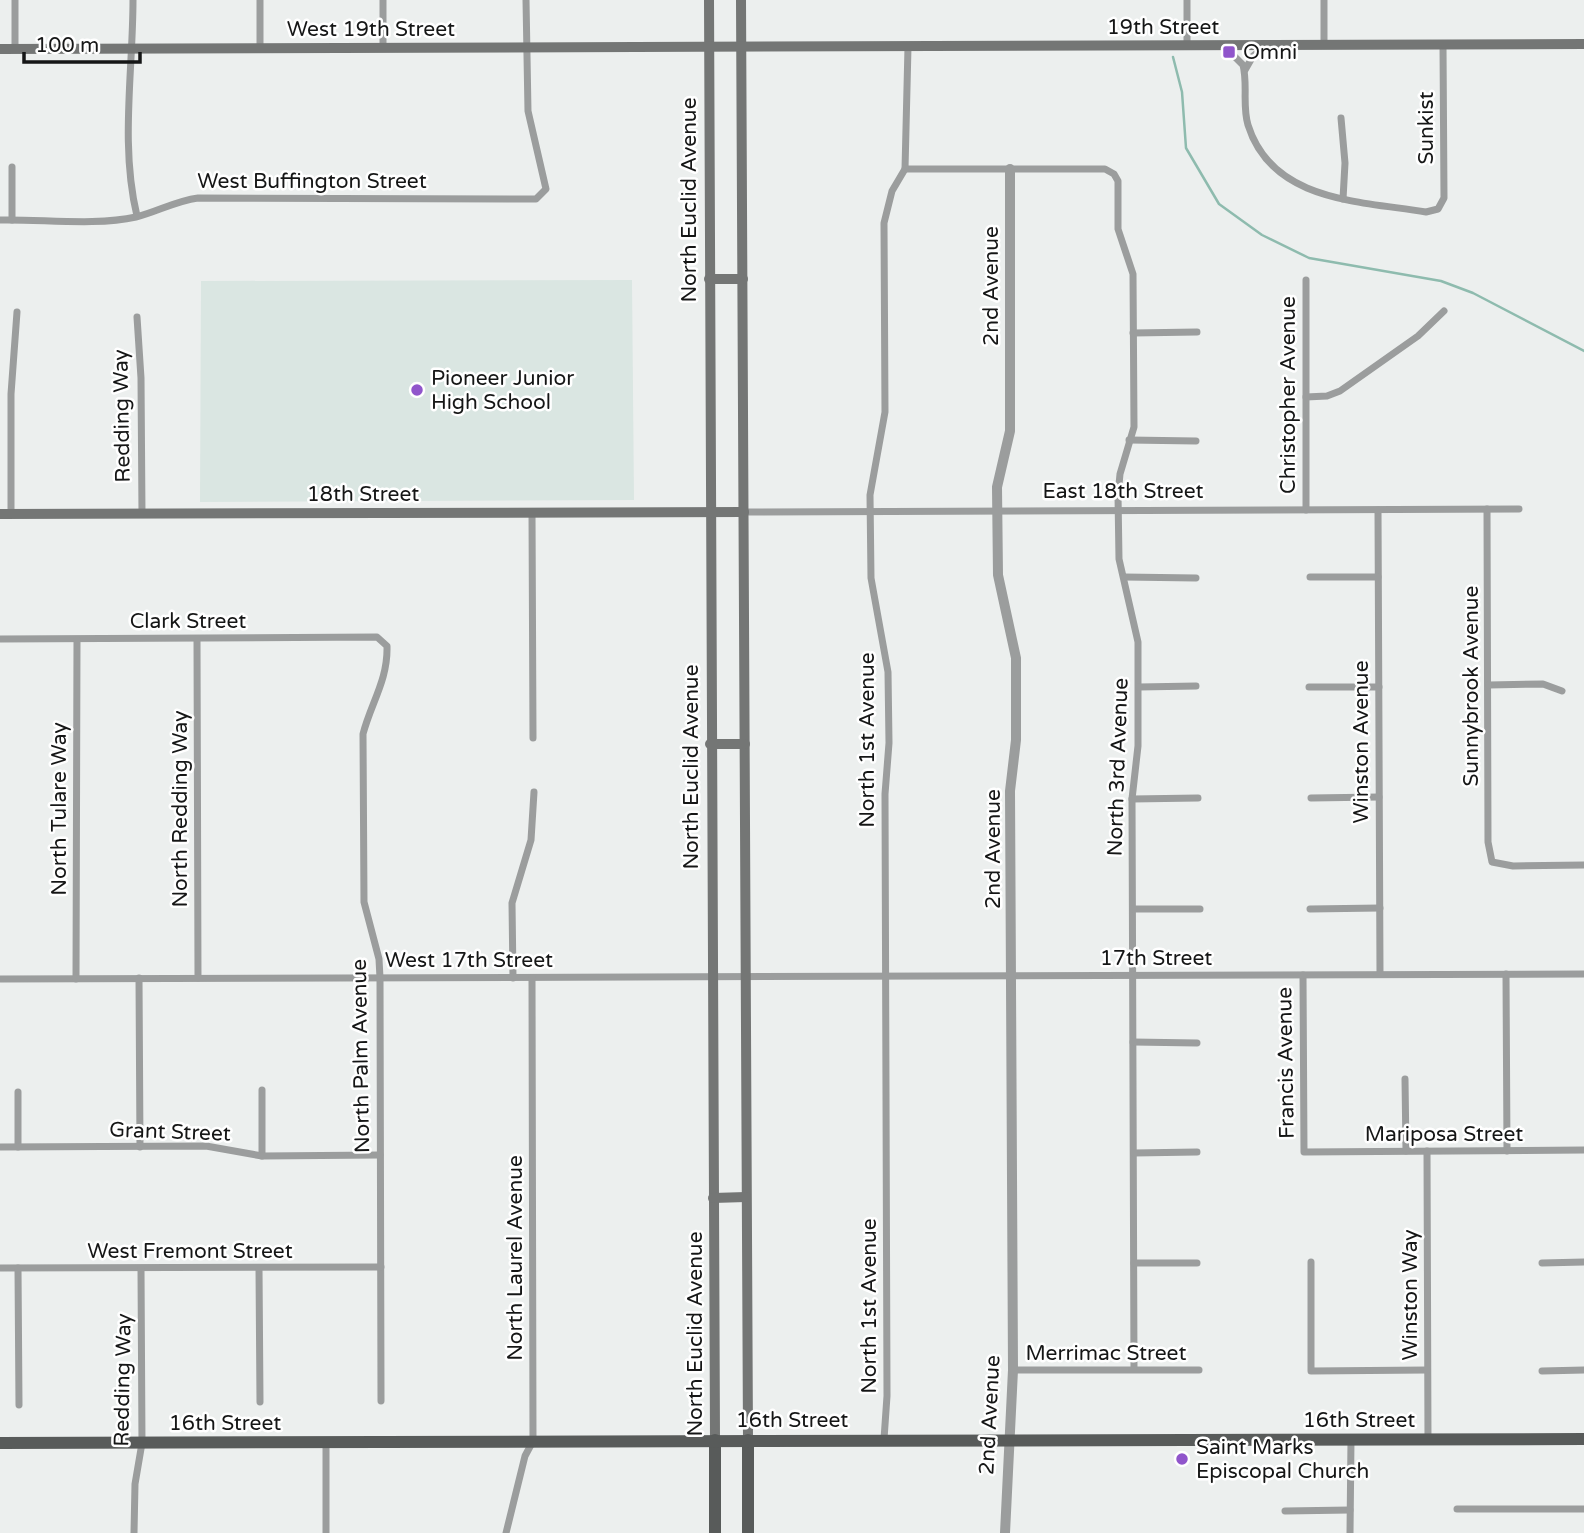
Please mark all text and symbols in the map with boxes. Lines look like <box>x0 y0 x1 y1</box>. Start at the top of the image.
street label: 19th Street <box>1107 15 1219 40</box>
street label: West 19th Street <box>287 17 455 42</box>
scale bar <box>24 21 140 65</box>
text: 100 m <box>35 33 99 58</box>
place label: Omni <box>1243 40 1297 65</box>
marker: Omni <box>1221 44 1237 60</box>
street label: Sunkist <box>1414 91 1439 165</box>
street label: North Euclid Avenue <box>677 97 702 303</box>
street label: West Buffington Street <box>197 169 427 194</box>
street label: 2nd Avenue <box>979 226 1004 346</box>
street label: Christopher Avenue <box>1276 296 1301 494</box>
street label: Redding Way <box>108 349 136 483</box>
place label: Pioneer Junior High School <box>431 366 574 415</box>
marker: Pioneer Junior High School <box>409 382 425 398</box>
street label: East 18th Street <box>1042 479 1204 504</box>
street label: 18th Street <box>307 482 419 507</box>
street label: Sunnybrook Avenue <box>1459 585 1484 786</box>
street label: Clark Street <box>130 609 246 634</box>
street label: North 1st Avenue <box>855 652 880 828</box>
street label: Winston Avenue <box>1349 660 1374 824</box>
street label: North Euclid Avenue <box>679 664 704 870</box>
street label: North 3rd Avenue <box>1102 677 1134 857</box>
street label: North Redding Way <box>168 710 193 908</box>
street label: North Tulare Way <box>47 722 72 896</box>
street label: 2nd Avenue <box>981 789 1006 909</box>
street label: 17th Street <box>1100 946 1212 971</box>
street label: West 17th Street <box>385 948 553 973</box>
street label: North Palm Avenue <box>347 959 375 1153</box>
street label: Francis Avenue <box>1272 987 1300 1139</box>
street label: Grant Street <box>109 1117 231 1147</box>
street label: Mariposa Street <box>1365 1122 1523 1147</box>
street label: North Laurel Avenue <box>503 1155 528 1361</box>
street label: North 1st Avenue <box>857 1218 882 1394</box>
street label: Winston Way <box>1398 1229 1423 1361</box>
street label: North Euclid Avenue <box>683 1231 708 1437</box>
street label: West Fremont Street <box>87 1239 293 1264</box>
street label: Redding Way <box>109 1313 137 1447</box>
street label: Merrimac Street <box>1026 1341 1186 1366</box>
street label: 2nd Avenue <box>974 1354 1006 1476</box>
street label: 16th Street <box>736 1408 848 1433</box>
street label: 16th Street <box>1303 1408 1415 1433</box>
street label: 16th Street <box>169 1411 281 1436</box>
place label: Saint Marks Episcopal Church <box>1196 1435 1369 1484</box>
marker: Saint Marks Episcopal Church <box>1174 1451 1190 1467</box>

